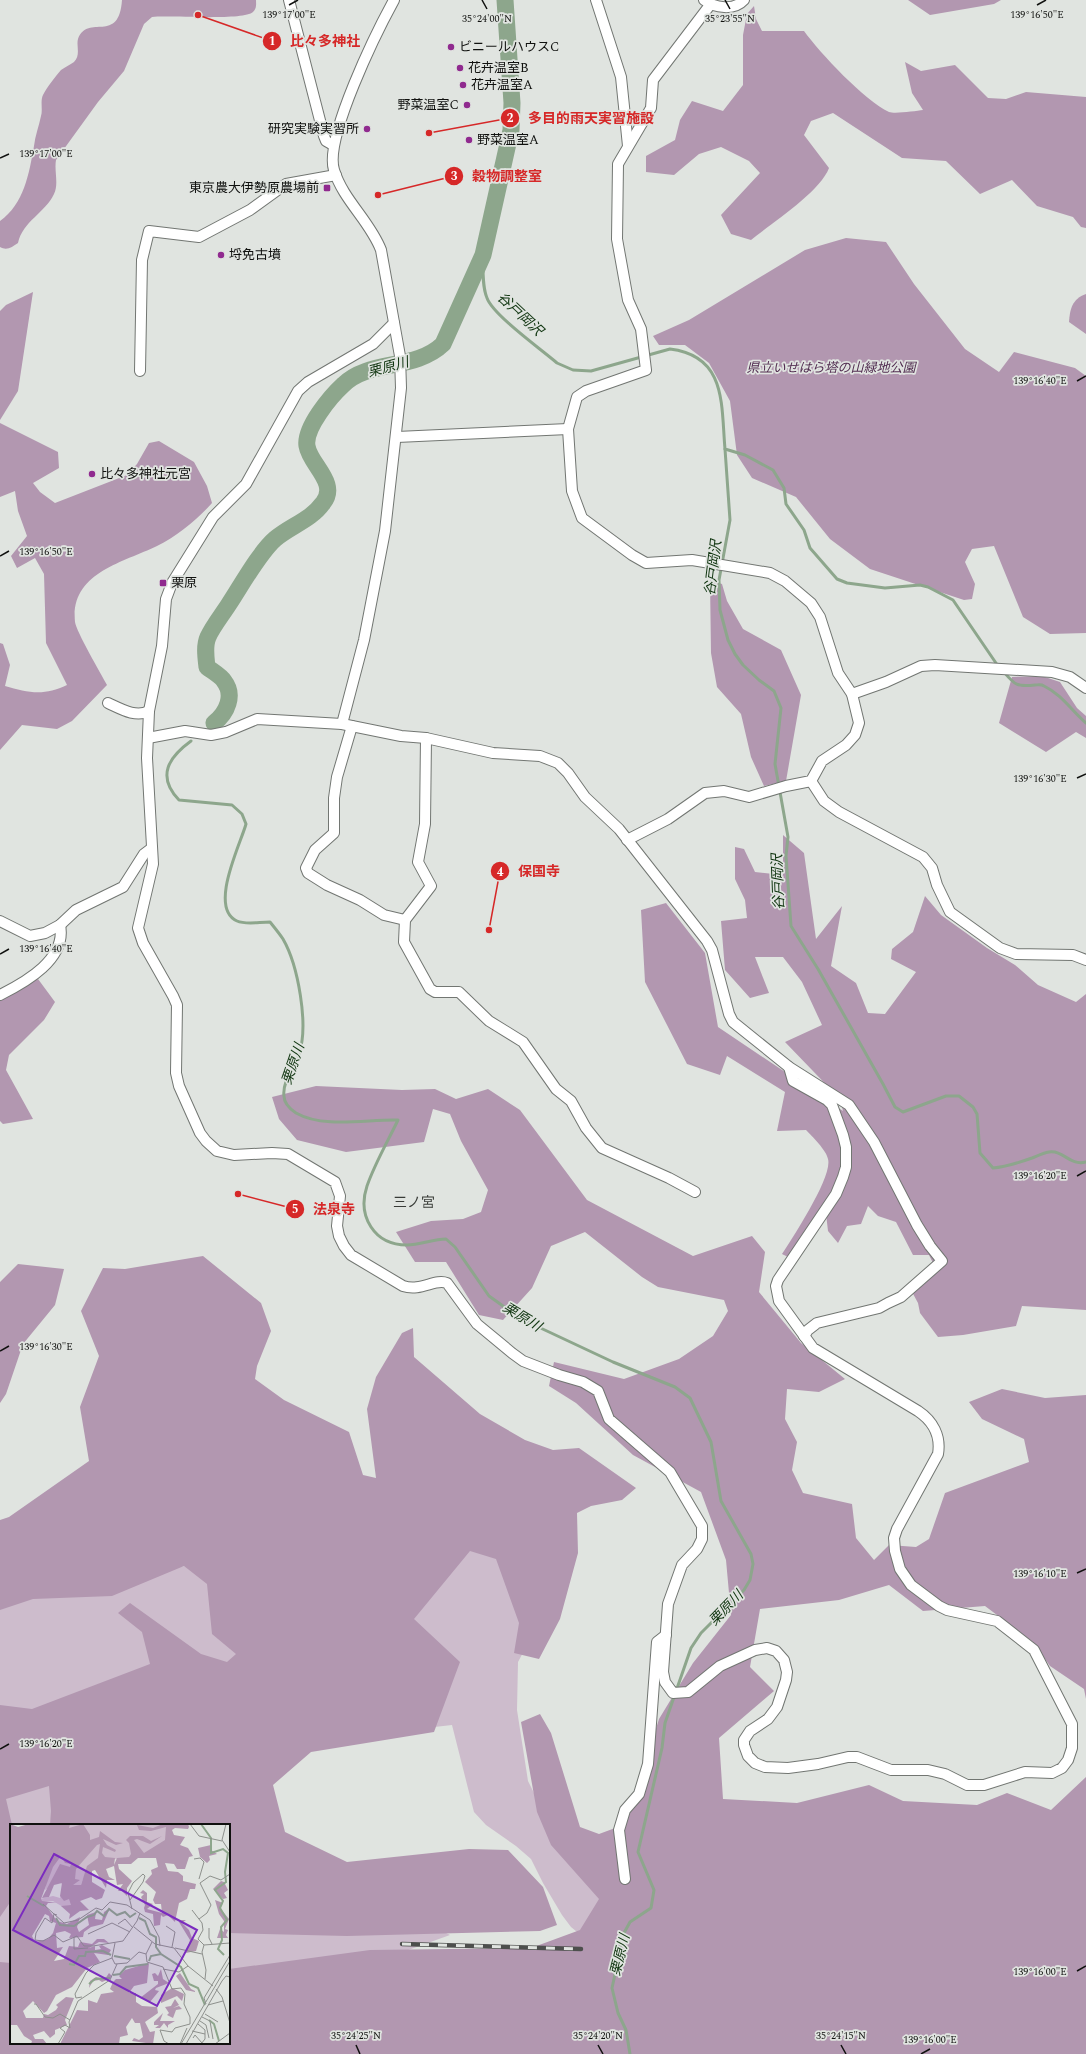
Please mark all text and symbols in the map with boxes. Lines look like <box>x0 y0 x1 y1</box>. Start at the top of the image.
text: 139°17'00"E <box>262 7 316 23</box>
text: 139°16'50"E <box>1010 7 1064 23</box>
text: 35°24'00"N <box>462 11 512 27</box>
text: 35°23'55"N <box>705 11 755 27</box>
callout: 比々多神社 <box>262 28 368 54</box>
text: 比々多神社 <box>290 31 360 52</box>
text: 1 <box>269 32 275 51</box>
place label: ビニールハウスC <box>459 37 559 57</box>
marker: ビニールハウスC <box>446 42 456 52</box>
place label: 花卉温室B <box>468 58 529 78</box>
marker: 花卉温室B <box>455 63 465 73</box>
place label: 花卉温室A <box>471 75 533 95</box>
marker: 花卉温室A <box>458 80 468 90</box>
place label: 野菜温室C <box>398 95 459 115</box>
marker: 野菜温室C <box>462 100 472 110</box>
callout: 多目的雨天実習施設 <box>500 105 662 131</box>
text: 多目的雨天実習施設 <box>528 108 654 129</box>
text: 2 <box>507 109 514 128</box>
place label: 研究実験実習所 <box>268 119 359 139</box>
marker: 研究実験実習所 <box>362 124 372 134</box>
place label: 野菜温室A <box>477 130 539 150</box>
marker: 野菜温室A <box>464 135 474 145</box>
text: 139°17'00"E <box>19 146 73 162</box>
callout: 穀物調整室 <box>444 163 550 189</box>
text: 穀物調整室 <box>472 166 542 187</box>
text: 3 <box>451 167 458 186</box>
place label: 東京農大伊勢原農場前 <box>189 178 319 198</box>
marker: 東京農大伊勢原農場前 <box>322 183 332 193</box>
place label: 埒免古墳 <box>229 245 281 265</box>
marker: 埒免古墳 <box>216 250 226 260</box>
water label: 谷戸岡沢 <box>492 287 549 342</box>
water label: 栗原川 <box>365 351 413 383</box>
park label: 県立いせはら塔の山緑地公園 <box>746 358 917 378</box>
text: 139°16'40"E <box>1013 373 1067 389</box>
place label: 比々多神社元宮 <box>100 464 191 484</box>
marker: 比々多神社元宮 <box>87 469 97 479</box>
water label: 谷戸岡沢 <box>699 537 727 597</box>
text: 139°16'50"E <box>19 544 73 560</box>
place label: 栗原 <box>171 573 197 593</box>
marker: 栗原 <box>158 578 168 588</box>
text: 139°16'30"E <box>1013 771 1067 787</box>
water label: 谷戸岡沢 <box>766 852 789 910</box>
callout: 保国寺 <box>490 858 568 884</box>
text: 保国寺 <box>518 861 560 882</box>
text: 4 <box>497 863 504 882</box>
text: 139°16'40"E <box>19 941 73 957</box>
water label: 栗原川 <box>276 1039 310 1087</box>
text: 139°16'20"E <box>1013 1168 1067 1184</box>
district label: 三ノ宮 <box>393 1192 435 1213</box>
callout: 法泉寺 <box>285 1196 363 1222</box>
text: 法泉寺 <box>313 1199 355 1220</box>
text: 5 <box>292 1200 298 1219</box>
water label: 栗原川 <box>499 1297 547 1338</box>
text: 139°16'30"E <box>19 1339 73 1355</box>
text: 139°16'10"E <box>1013 1566 1067 1582</box>
water label: 栗原川 <box>704 1584 750 1630</box>
text: 139°16'20"E <box>19 1736 73 1752</box>
inset map <box>10 1824 230 2044</box>
water label: 栗原川 <box>605 1930 636 1978</box>
text: 139°16'00"E <box>1013 1964 1067 1980</box>
text: 35°24'25"N <box>331 2028 381 2044</box>
text: 35°24'20"N <box>573 2028 623 2044</box>
text: 35°24'15"N <box>816 2028 866 2044</box>
text: 139°16'00"E <box>903 2032 957 2048</box>

